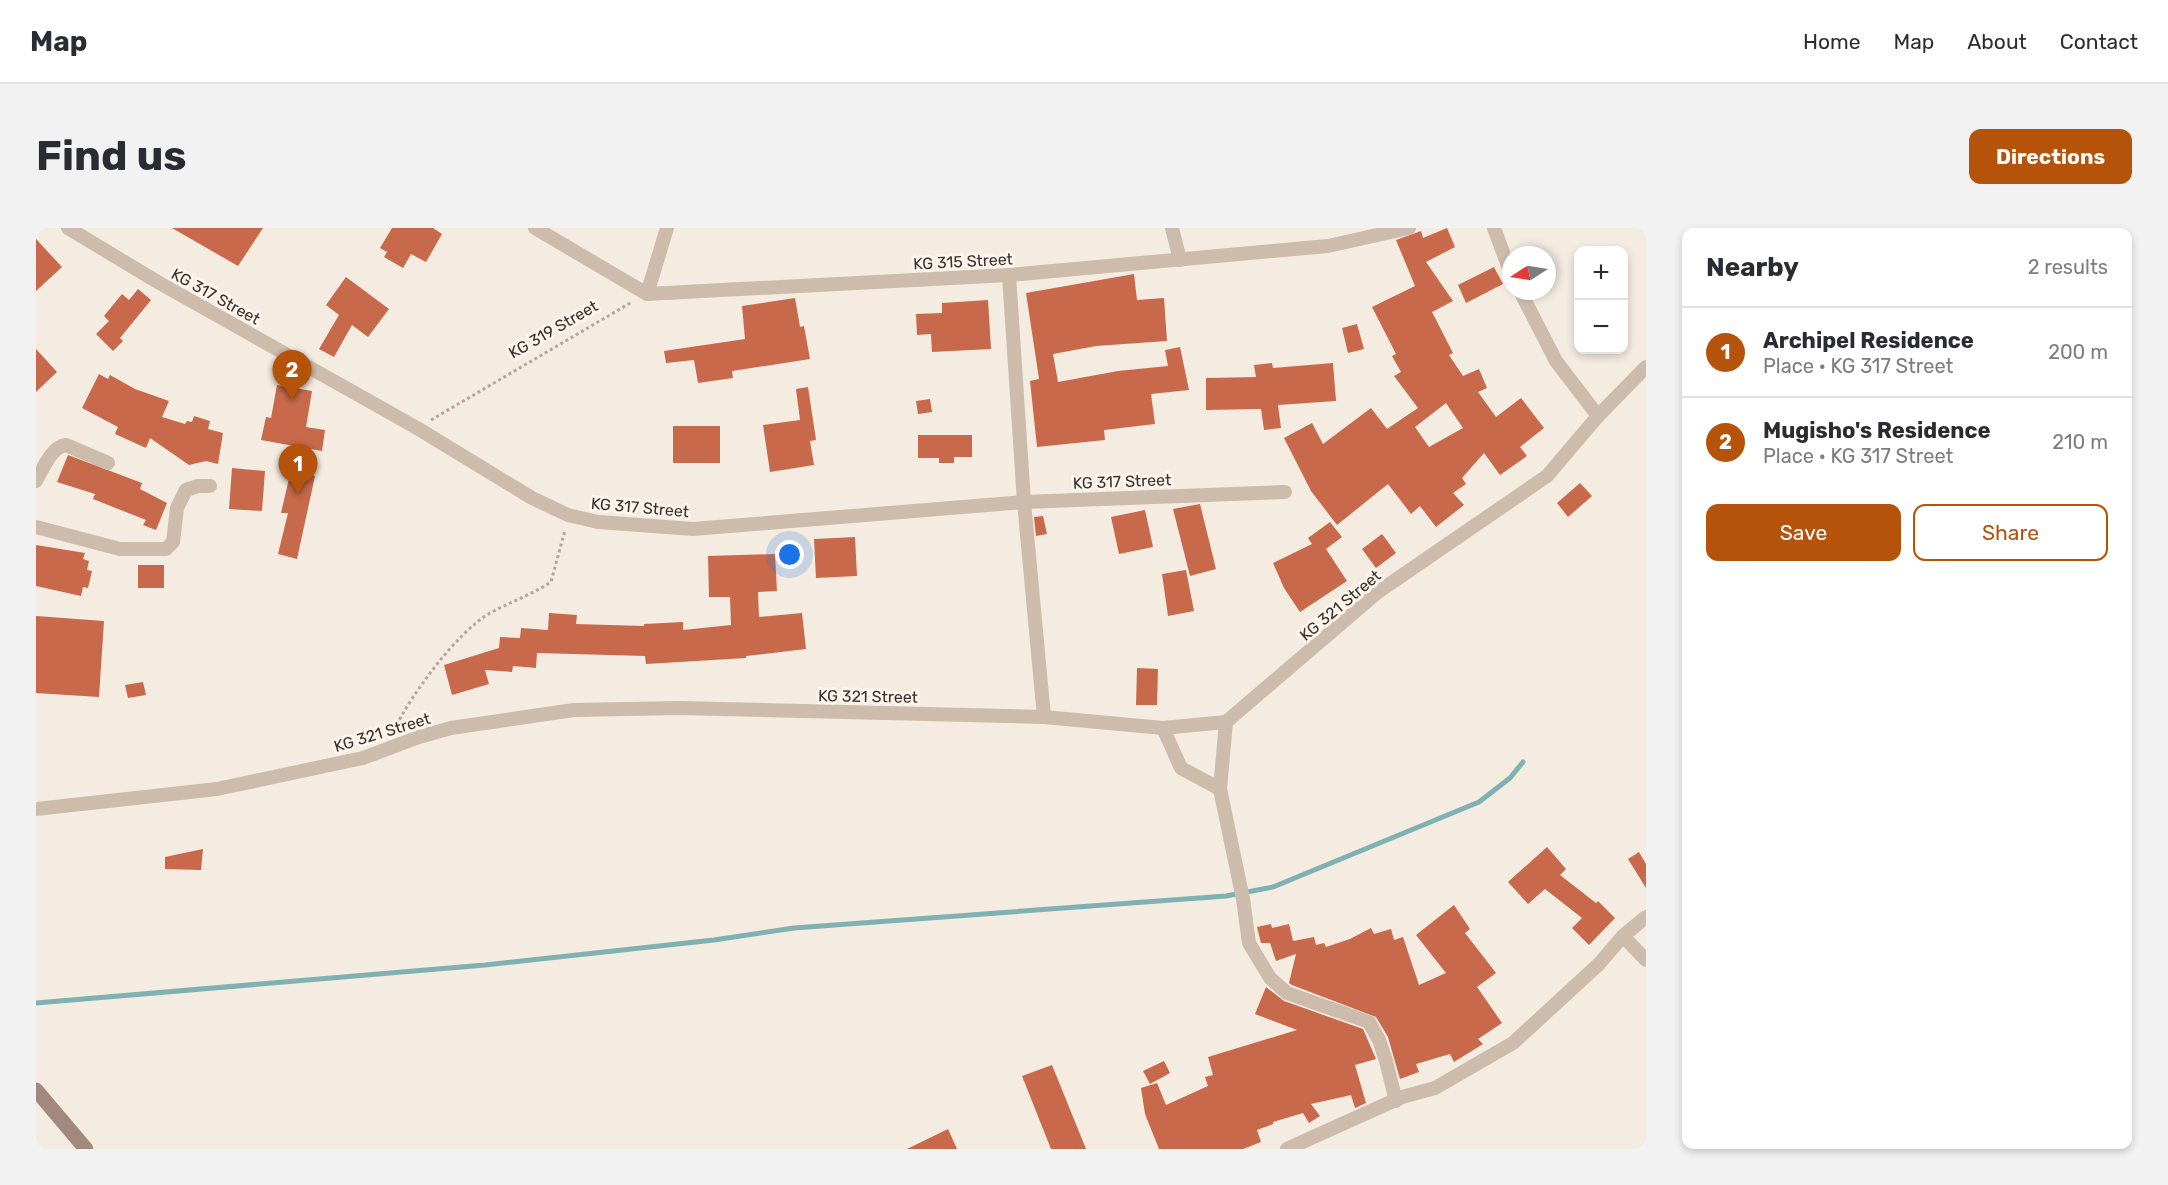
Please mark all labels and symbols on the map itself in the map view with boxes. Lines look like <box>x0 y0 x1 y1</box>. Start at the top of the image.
north arrow <box>1502 246 1556 300</box>
street label: KG 315 Street <box>913 249 1013 274</box>
street label: KG 317 Street <box>168 264 263 329</box>
street label: KG 319 Street <box>505 296 601 363</box>
pin: 2 <box>272 350 312 400</box>
pin: 1 <box>278 444 318 494</box>
street label: KG 317 Street <box>1073 470 1172 493</box>
street label: KG 317 Street <box>590 494 690 521</box>
your location <box>775 540 804 569</box>
street label: KG 321 Street <box>1296 566 1385 645</box>
street label: KG 321 Street <box>818 686 918 707</box>
street label: KG 321 Street <box>332 709 433 756</box>

